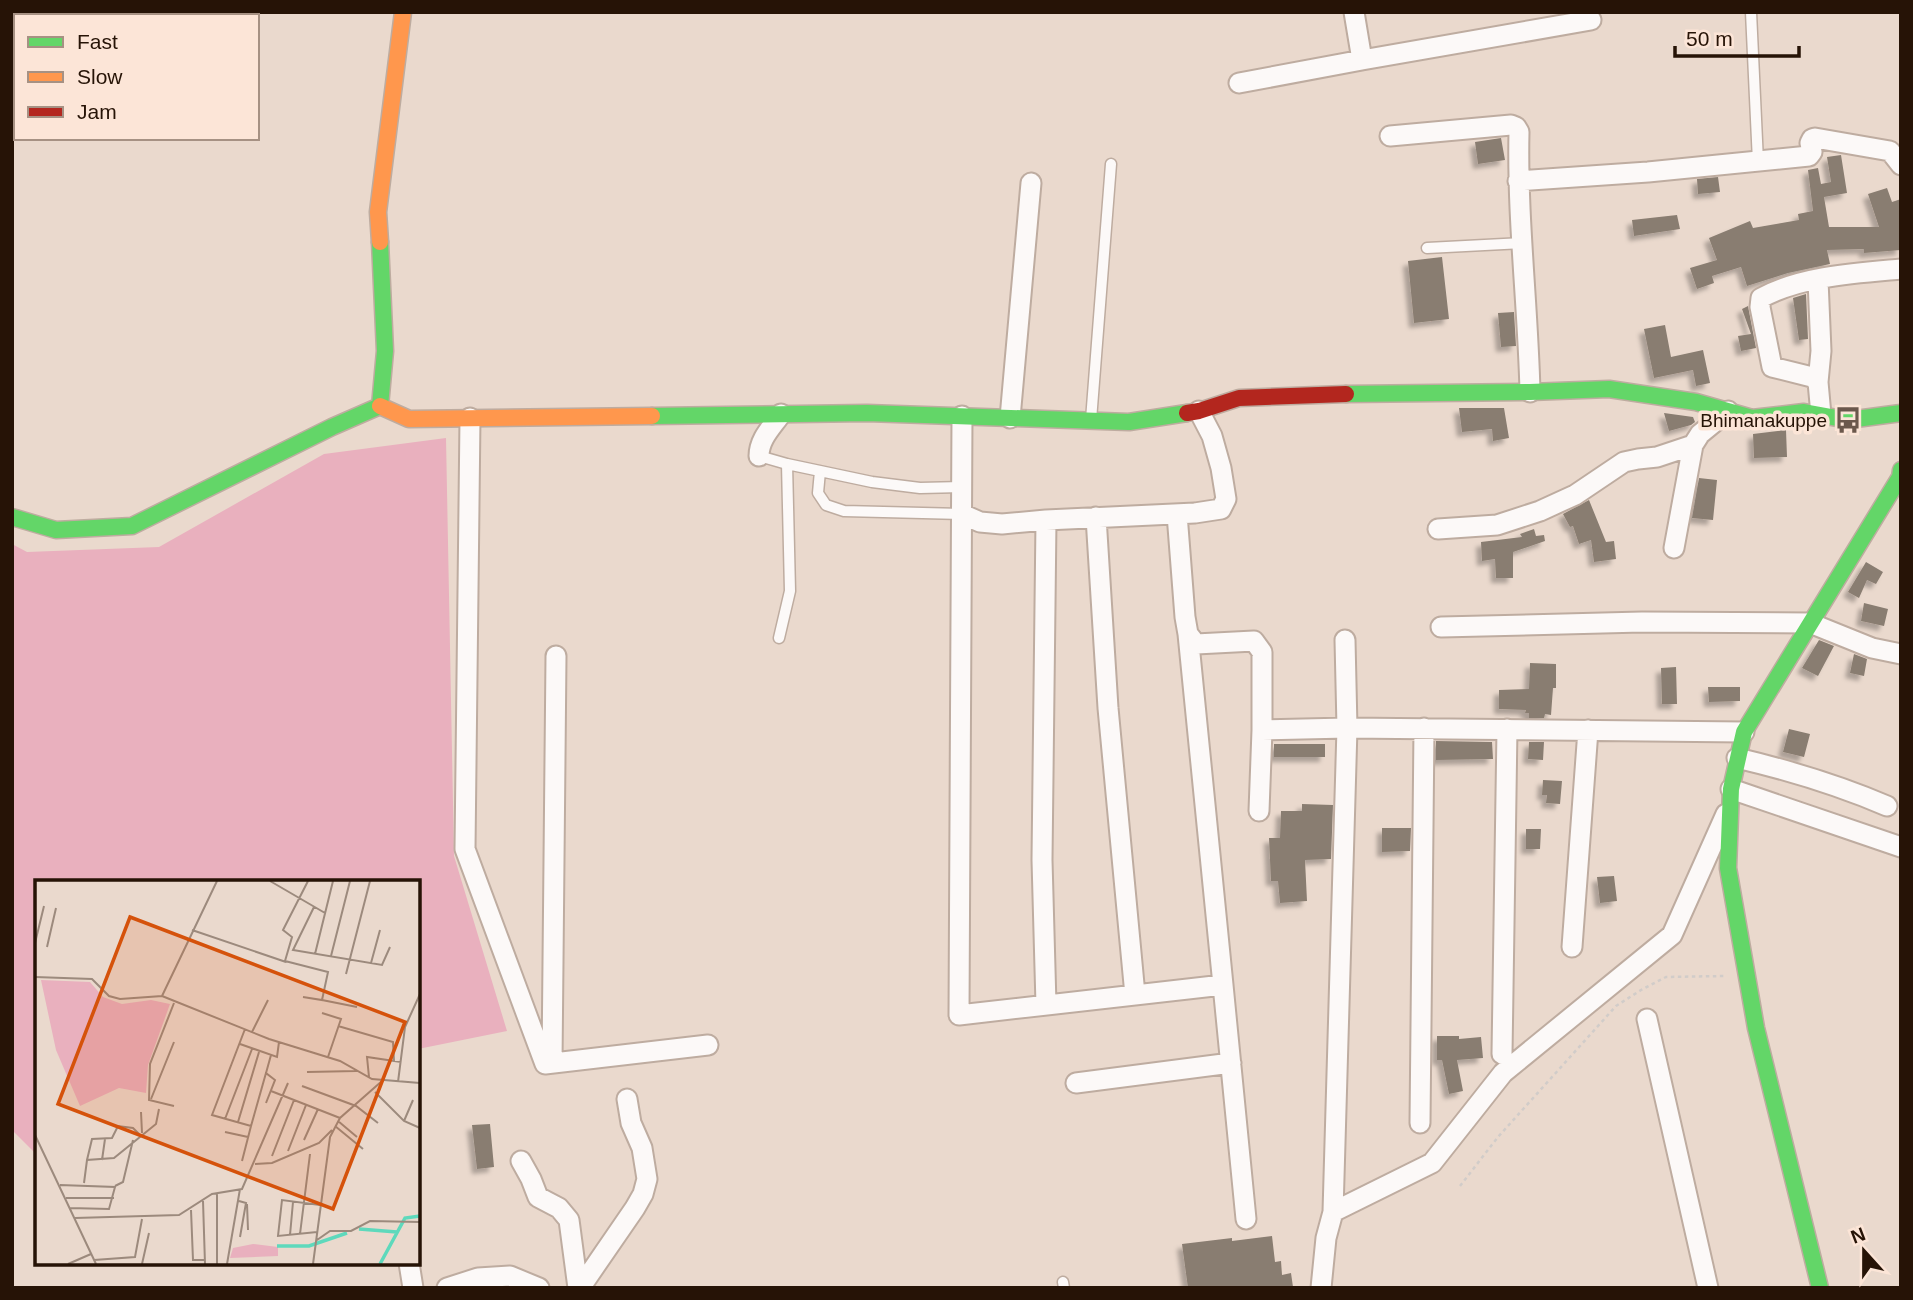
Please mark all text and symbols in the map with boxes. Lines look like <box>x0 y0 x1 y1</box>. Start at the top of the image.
legend <box>14 14 259 140</box>
scale bar <box>1675 14 1799 58</box>
text: 50 m <box>1686 27 1733 50</box>
text: Fast <box>77 30 118 53</box>
text: Slow <box>77 65 123 88</box>
text: Jam <box>77 100 117 123</box>
bus stop icon: Bhimanakuppe <box>1833 405 1863 435</box>
place label: Bhimanakuppe <box>1700 410 1827 431</box>
inset map <box>35 880 420 1265</box>
north arrow <box>1829 1216 1899 1286</box>
text: N <box>1848 1223 1868 1248</box>

